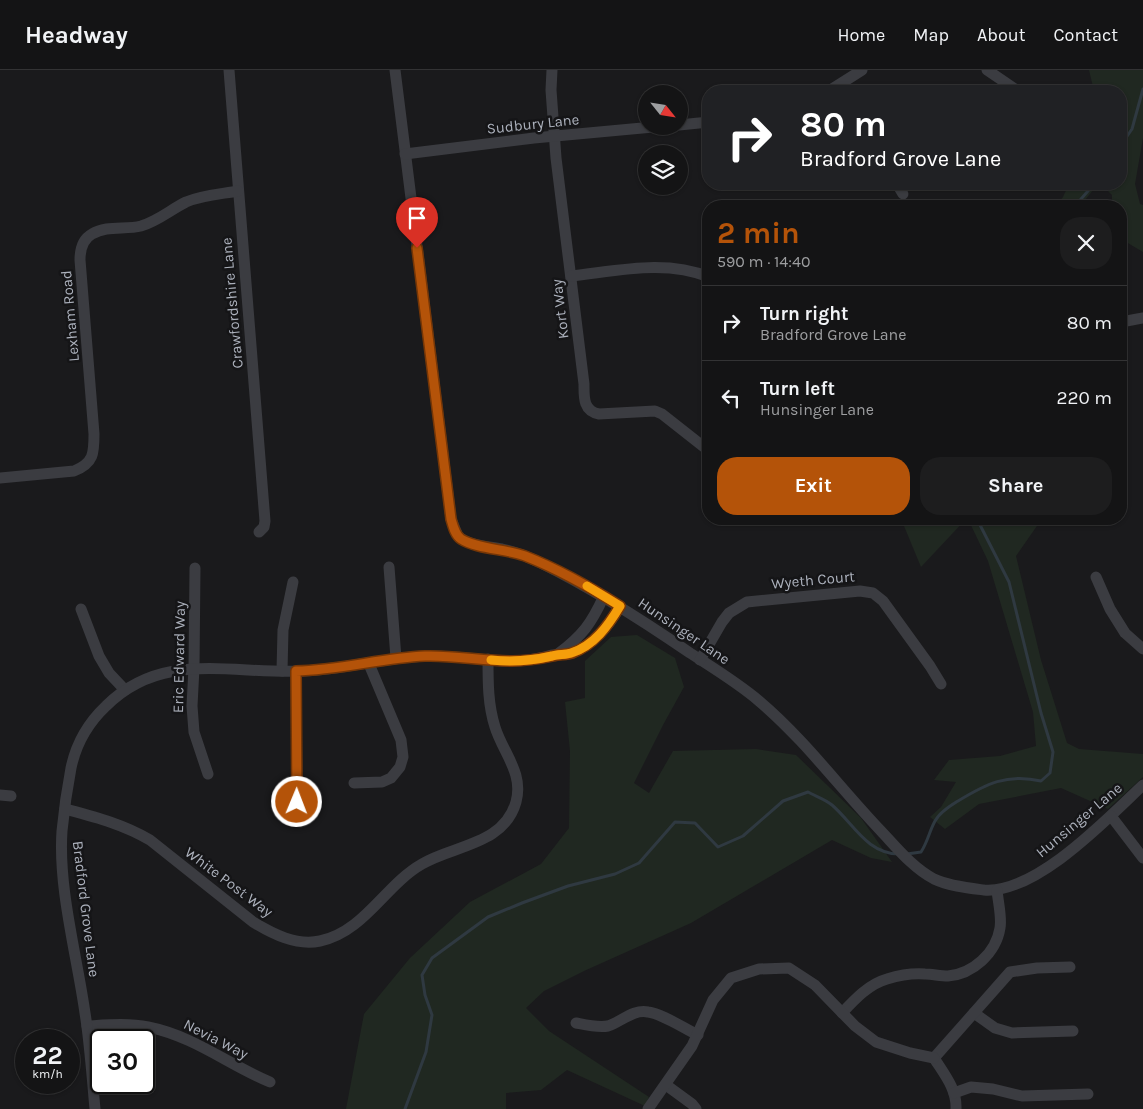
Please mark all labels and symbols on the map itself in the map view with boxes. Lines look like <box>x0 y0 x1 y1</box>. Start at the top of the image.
north arrow <box>638 85 688 135</box>
street label: Sudbury Lane <box>486 110 580 138</box>
pin <box>396 197 438 248</box>
street label: Crawfordshire Lane <box>217 237 247 369</box>
street label: Lexham Road <box>57 269 83 363</box>
street label: Kort Way <box>547 278 573 340</box>
street label: Wyeth Court <box>770 567 856 593</box>
street label: Hunsinger Lane <box>635 594 733 668</box>
street label: Eric Edward Way <box>169 601 189 713</box>
position arrow <box>270 775 322 827</box>
street label: Hunsinger Lane <box>1032 779 1126 861</box>
street label: Bradford Grove Lane <box>69 840 103 978</box>
street label: White Post Way <box>181 843 277 921</box>
street label: Nevia Way <box>181 1015 251 1063</box>
speed limit sign: 30 <box>90 1029 155 1094</box>

